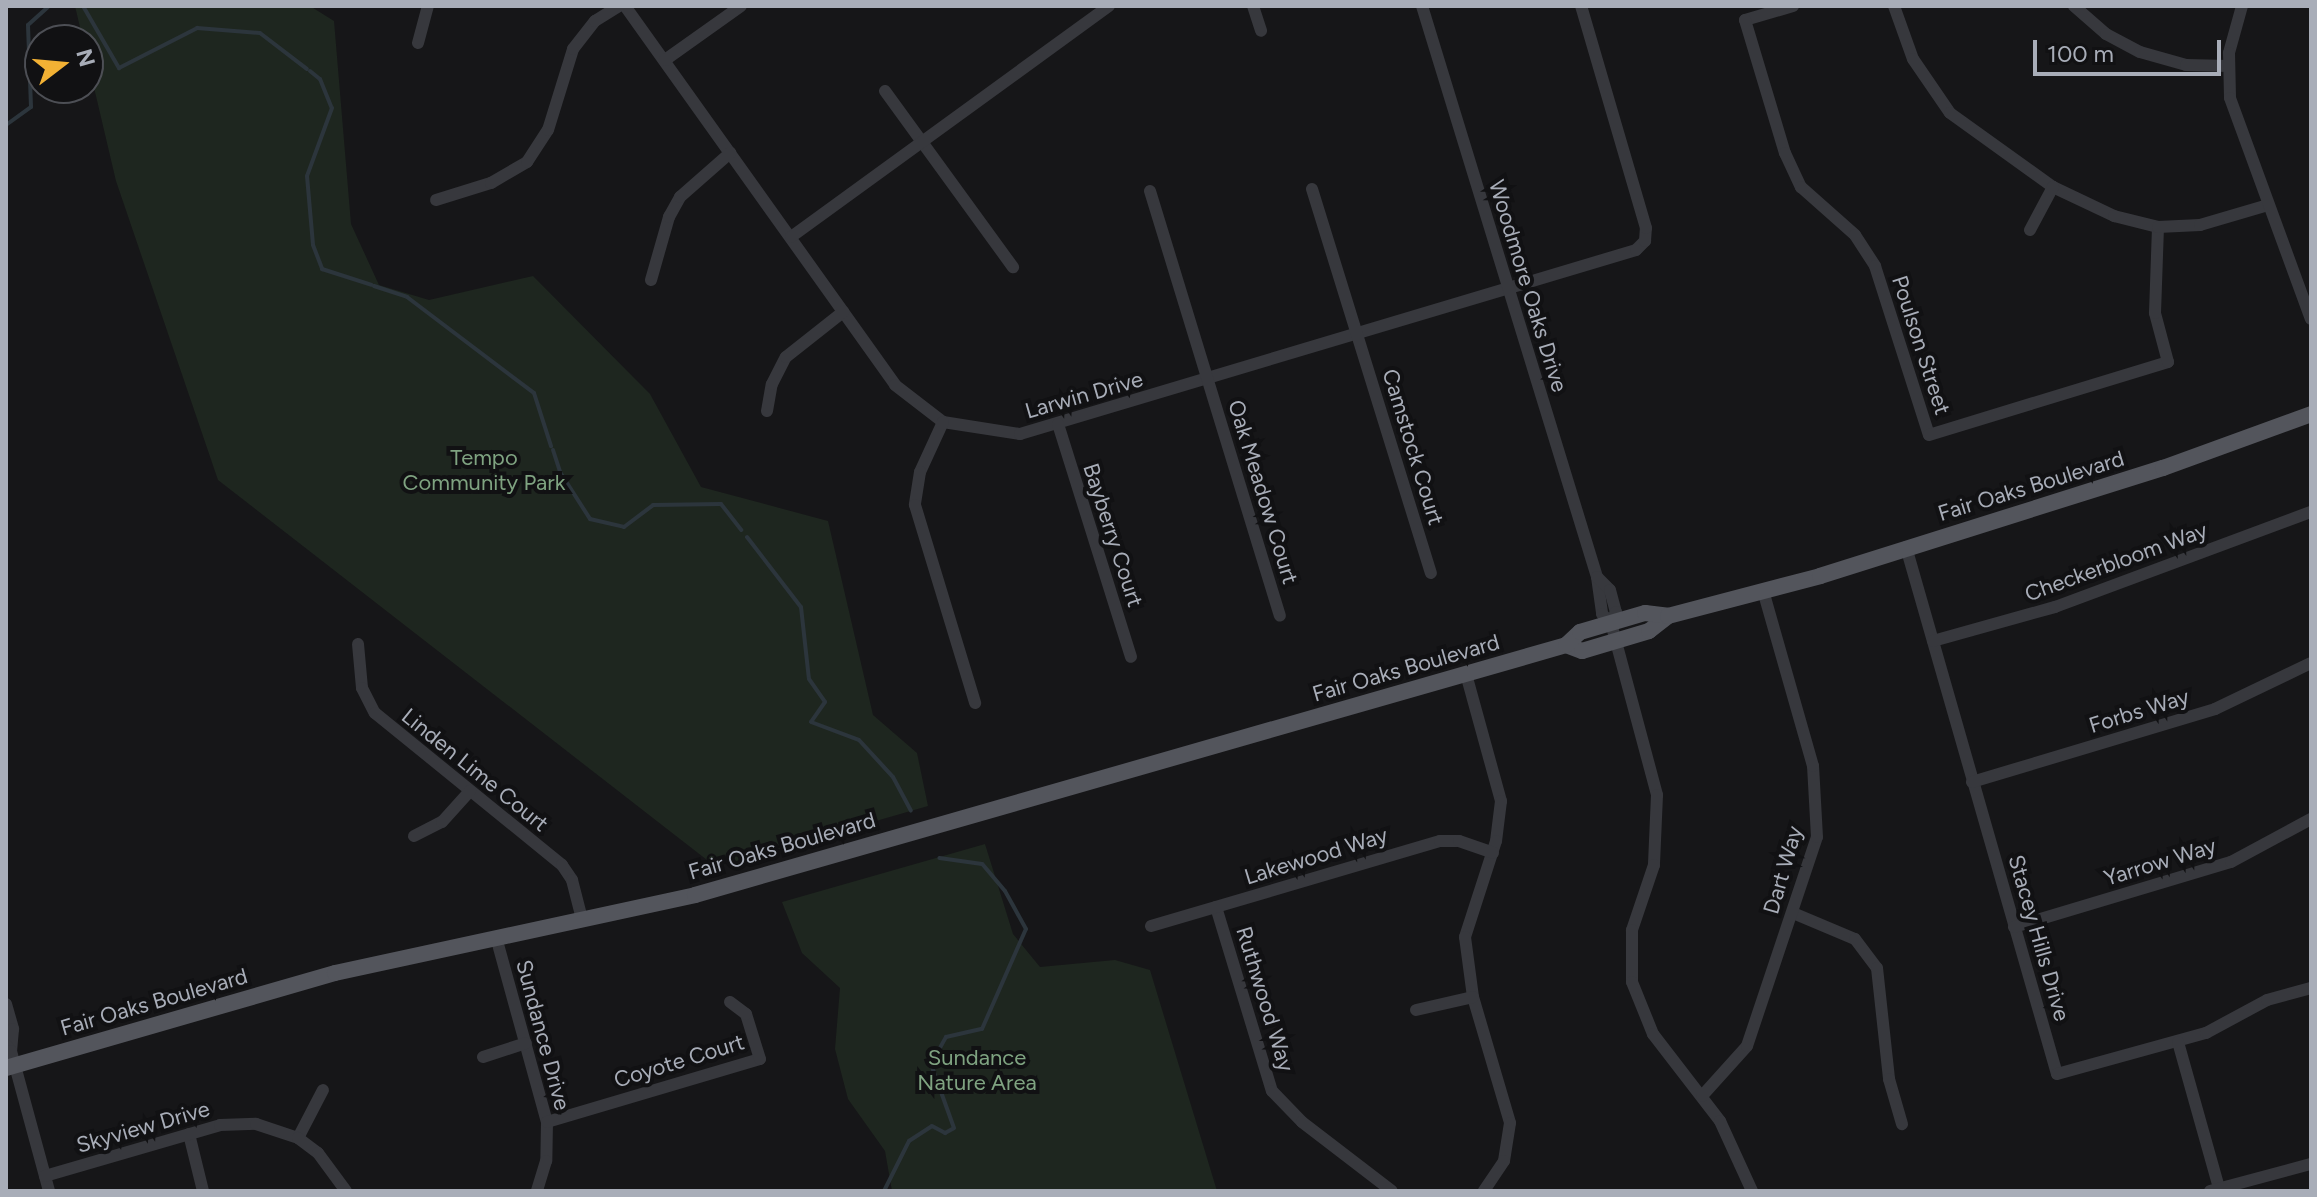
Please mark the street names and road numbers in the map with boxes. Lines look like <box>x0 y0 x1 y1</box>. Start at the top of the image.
street label: Woodmore Oaks Drive <box>1483 177 1573 395</box>
street label: Poulson Street <box>1886 272 1956 418</box>
street label: Larwin Drive <box>1022 366 1146 424</box>
street label: Camstock Court <box>1377 366 1449 528</box>
street label: Oak Meadow Court <box>1222 397 1304 587</box>
street label: Fair Oaks Boulevard <box>1935 445 2127 527</box>
street label: Bayberry Court <box>1077 460 1149 610</box>
street label: Checkerbloom Way <box>2021 517 2211 607</box>
street label: Fair Oaks Boulevard <box>1309 629 1503 707</box>
street label: Forbs Way <box>2086 683 2192 739</box>
street label: Linden Lime Court <box>396 703 554 837</box>
street label: Fair Oaks Boulevard <box>685 807 879 885</box>
street label: Lakewood Way <box>1241 822 1391 890</box>
street label: Dart Way <box>1758 823 1808 917</box>
street label: Yarrow Way <box>2101 832 2219 892</box>
street label: Stacey Hills Drive <box>2003 852 2075 1024</box>
street label: Ruthwood Way <box>1230 923 1300 1075</box>
street label: Sundance Drive <box>510 957 576 1113</box>
street label: Fair Oaks Boulevard <box>57 963 251 1041</box>
street label: Coyote Court <box>611 1029 747 1093</box>
street label: Skyview Drive <box>73 1095 213 1159</box>

